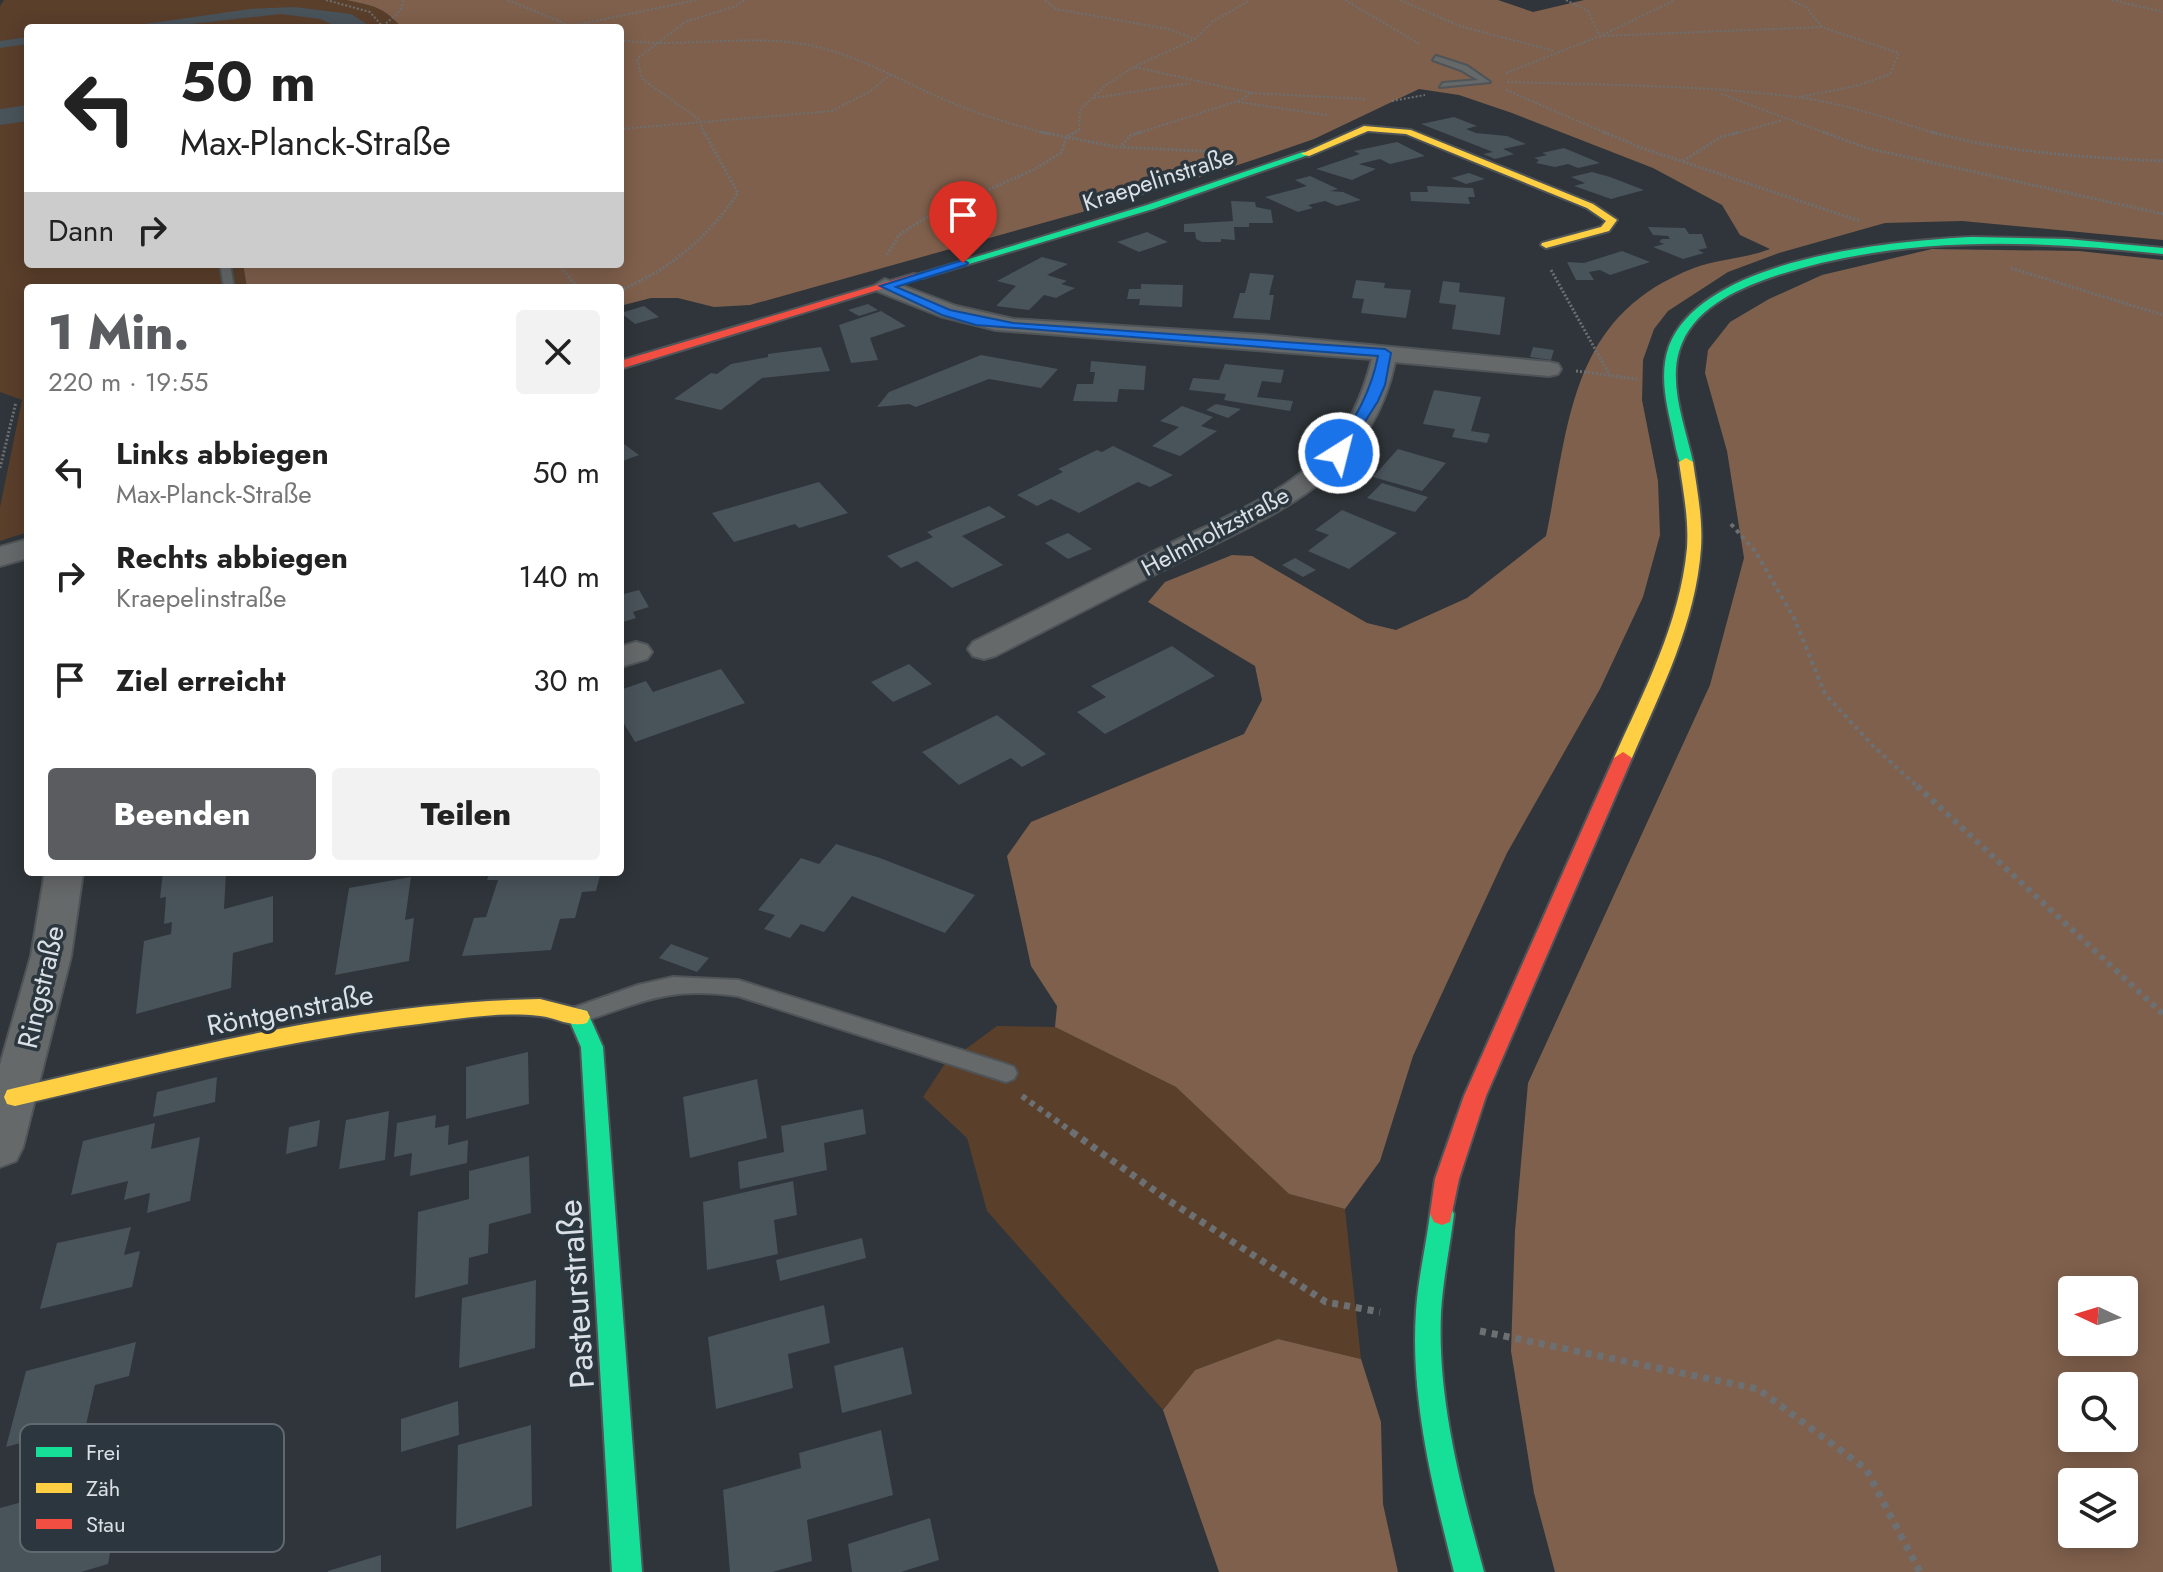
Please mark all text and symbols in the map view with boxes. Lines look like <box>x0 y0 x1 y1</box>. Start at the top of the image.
text: 50 m <box>180 41 316 122</box>
icon: left <box>48 56 152 160</box>
text: Max-Planck-Straße <box>180 116 451 168</box>
street label: Kraepelinstraße <box>1078 138 1238 220</box>
pin <box>929 181 997 263</box>
icon: arrive <box>941 193 985 237</box>
icon: right <box>130 208 174 252</box>
text: Dann <box>48 209 114 252</box>
text: 1 Min. <box>48 298 189 367</box>
button: close <box>516 310 600 394</box>
text: 220 m · 19:55 <box>48 363 208 401</box>
position arrow <box>1297 411 1381 495</box>
text: Links abbiegen <box>116 432 329 475</box>
icon: left <box>48 450 92 494</box>
text: 50 m <box>533 451 600 494</box>
text: Max-Planck-Straße <box>116 475 312 513</box>
street label: Helmholtzstraße <box>1135 477 1295 585</box>
text: Rechts abbiegen <box>116 536 348 579</box>
icon: right <box>48 554 92 598</box>
text: 140 m <box>519 555 600 598</box>
text: Kraepelinstraße <box>116 579 286 617</box>
icon: arrive <box>48 658 92 702</box>
text: Ziel erreicht <box>116 659 285 702</box>
text: 30 m <box>533 659 600 702</box>
button: Beenden <box>48 768 316 860</box>
button: Teilen <box>332 768 600 860</box>
street label: Ringstraße <box>7 922 75 1052</box>
street label: Röntgenstraße <box>203 974 377 1046</box>
street label: Pasteurstraße <box>545 1198 607 1390</box>
north arrow <box>2058 1276 2138 1356</box>
map controls <box>2058 1276 2138 1548</box>
button: search <box>2058 1372 2138 1452</box>
legend <box>20 1424 284 1552</box>
text: Frei <box>86 1436 121 1468</box>
button: layers <box>2058 1468 2138 1548</box>
text: Zäh <box>86 1472 120 1504</box>
text: Stau <box>86 1508 125 1540</box>

